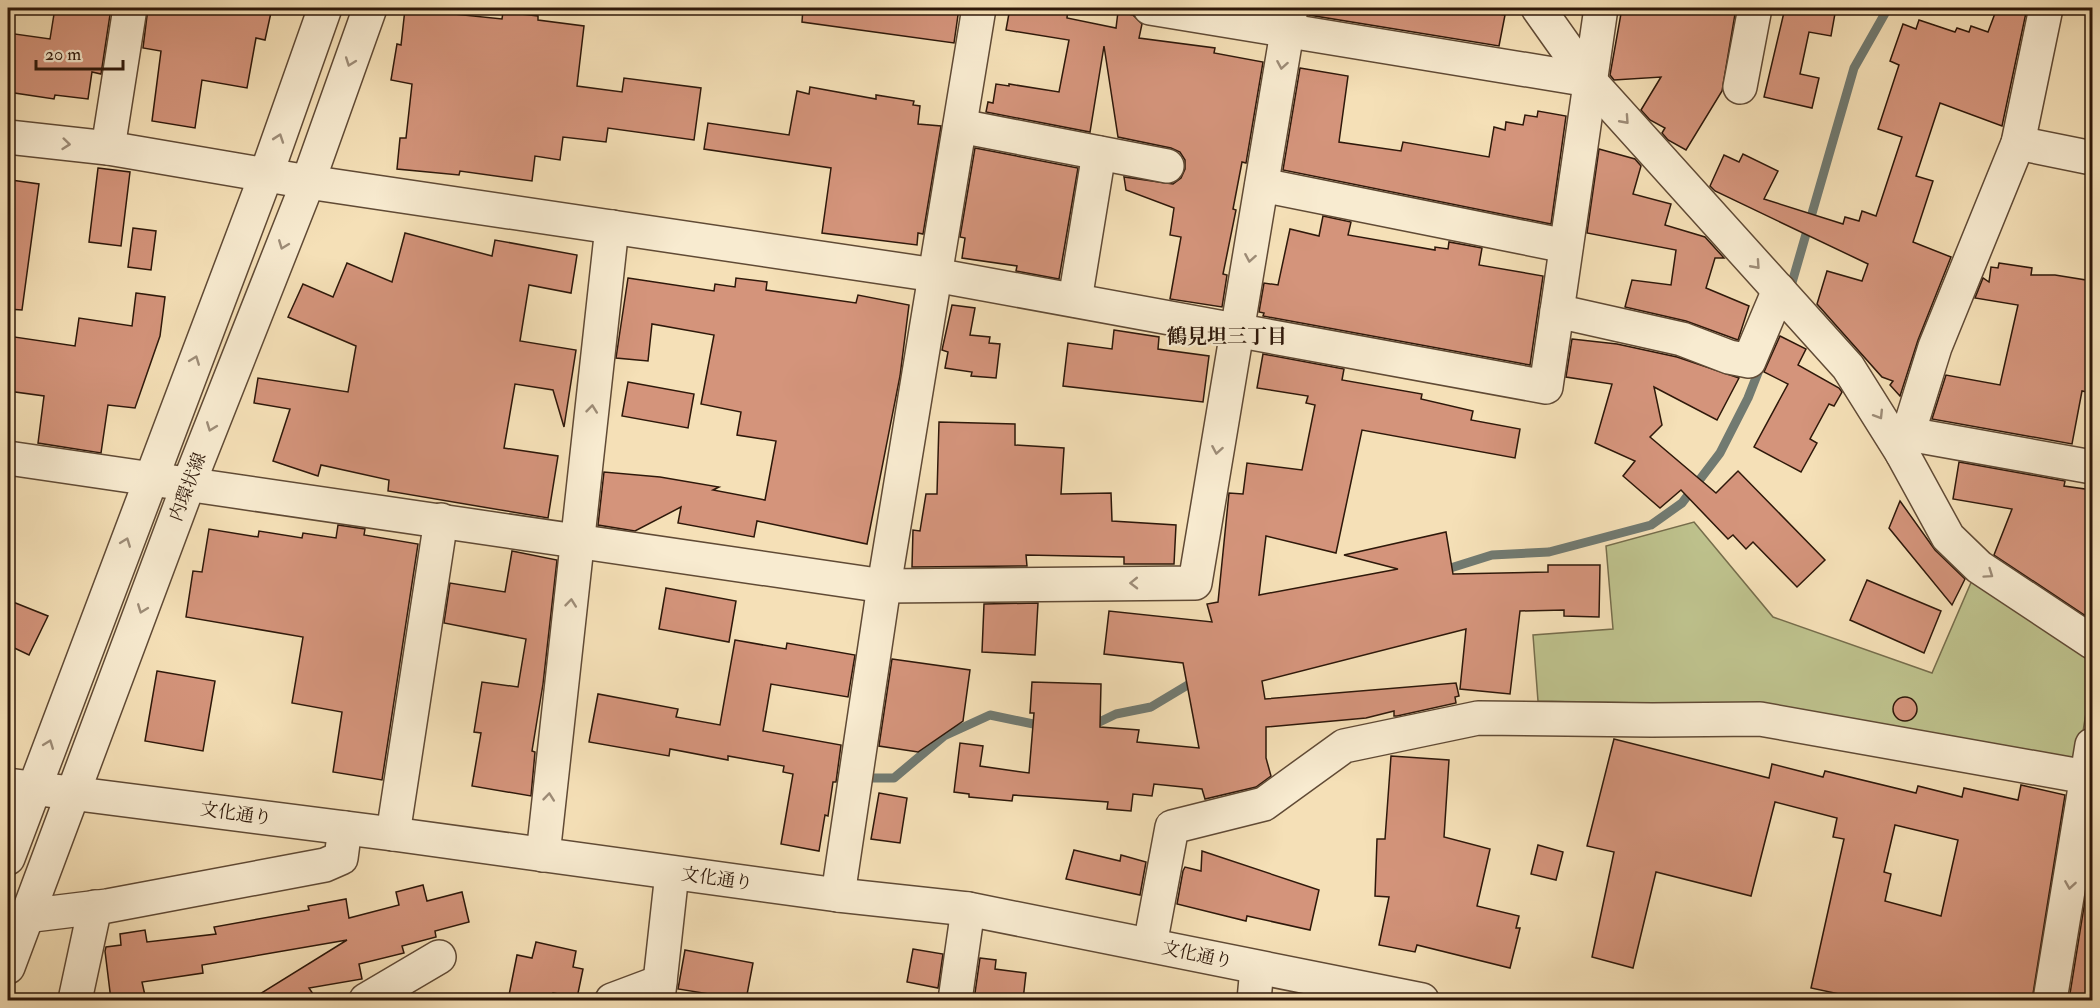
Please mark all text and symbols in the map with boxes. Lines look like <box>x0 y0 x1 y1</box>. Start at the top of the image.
scale bar <box>36 33 123 71</box>
text: 20 m <box>45 43 81 66</box>
one-way arrow <box>345 56 358 67</box>
one-way arrow <box>1276 60 1289 70</box>
one-way arrow <box>1618 113 1629 124</box>
one-way arrow <box>272 133 285 144</box>
one-way arrow <box>61 137 70 150</box>
one-way arrow <box>278 239 290 250</box>
one-way arrow <box>1244 253 1256 262</box>
one-way arrow <box>1749 258 1760 268</box>
district label: 鶴見坦三丁目 <box>1167 324 1287 349</box>
one-way arrow <box>188 355 201 366</box>
one-way arrow <box>585 404 598 414</box>
one-way arrow <box>1871 409 1883 419</box>
one-way arrow <box>206 421 219 432</box>
one-way arrow <box>1211 444 1224 454</box>
street label: 内環状線 <box>164 449 212 525</box>
one-way arrow <box>119 537 131 548</box>
one-way arrow <box>1982 567 1993 578</box>
one-way arrow <box>1130 577 1139 589</box>
one-way arrow <box>564 598 577 607</box>
one-way arrow <box>137 603 149 614</box>
one-way arrow <box>42 739 54 750</box>
one-way arrow <box>543 792 555 801</box>
street label: 文化通り <box>199 798 273 830</box>
street label: 文化通り <box>680 863 754 895</box>
one-way arrow <box>2064 881 2076 890</box>
street label: 文化通り <box>1159 936 1235 974</box>

